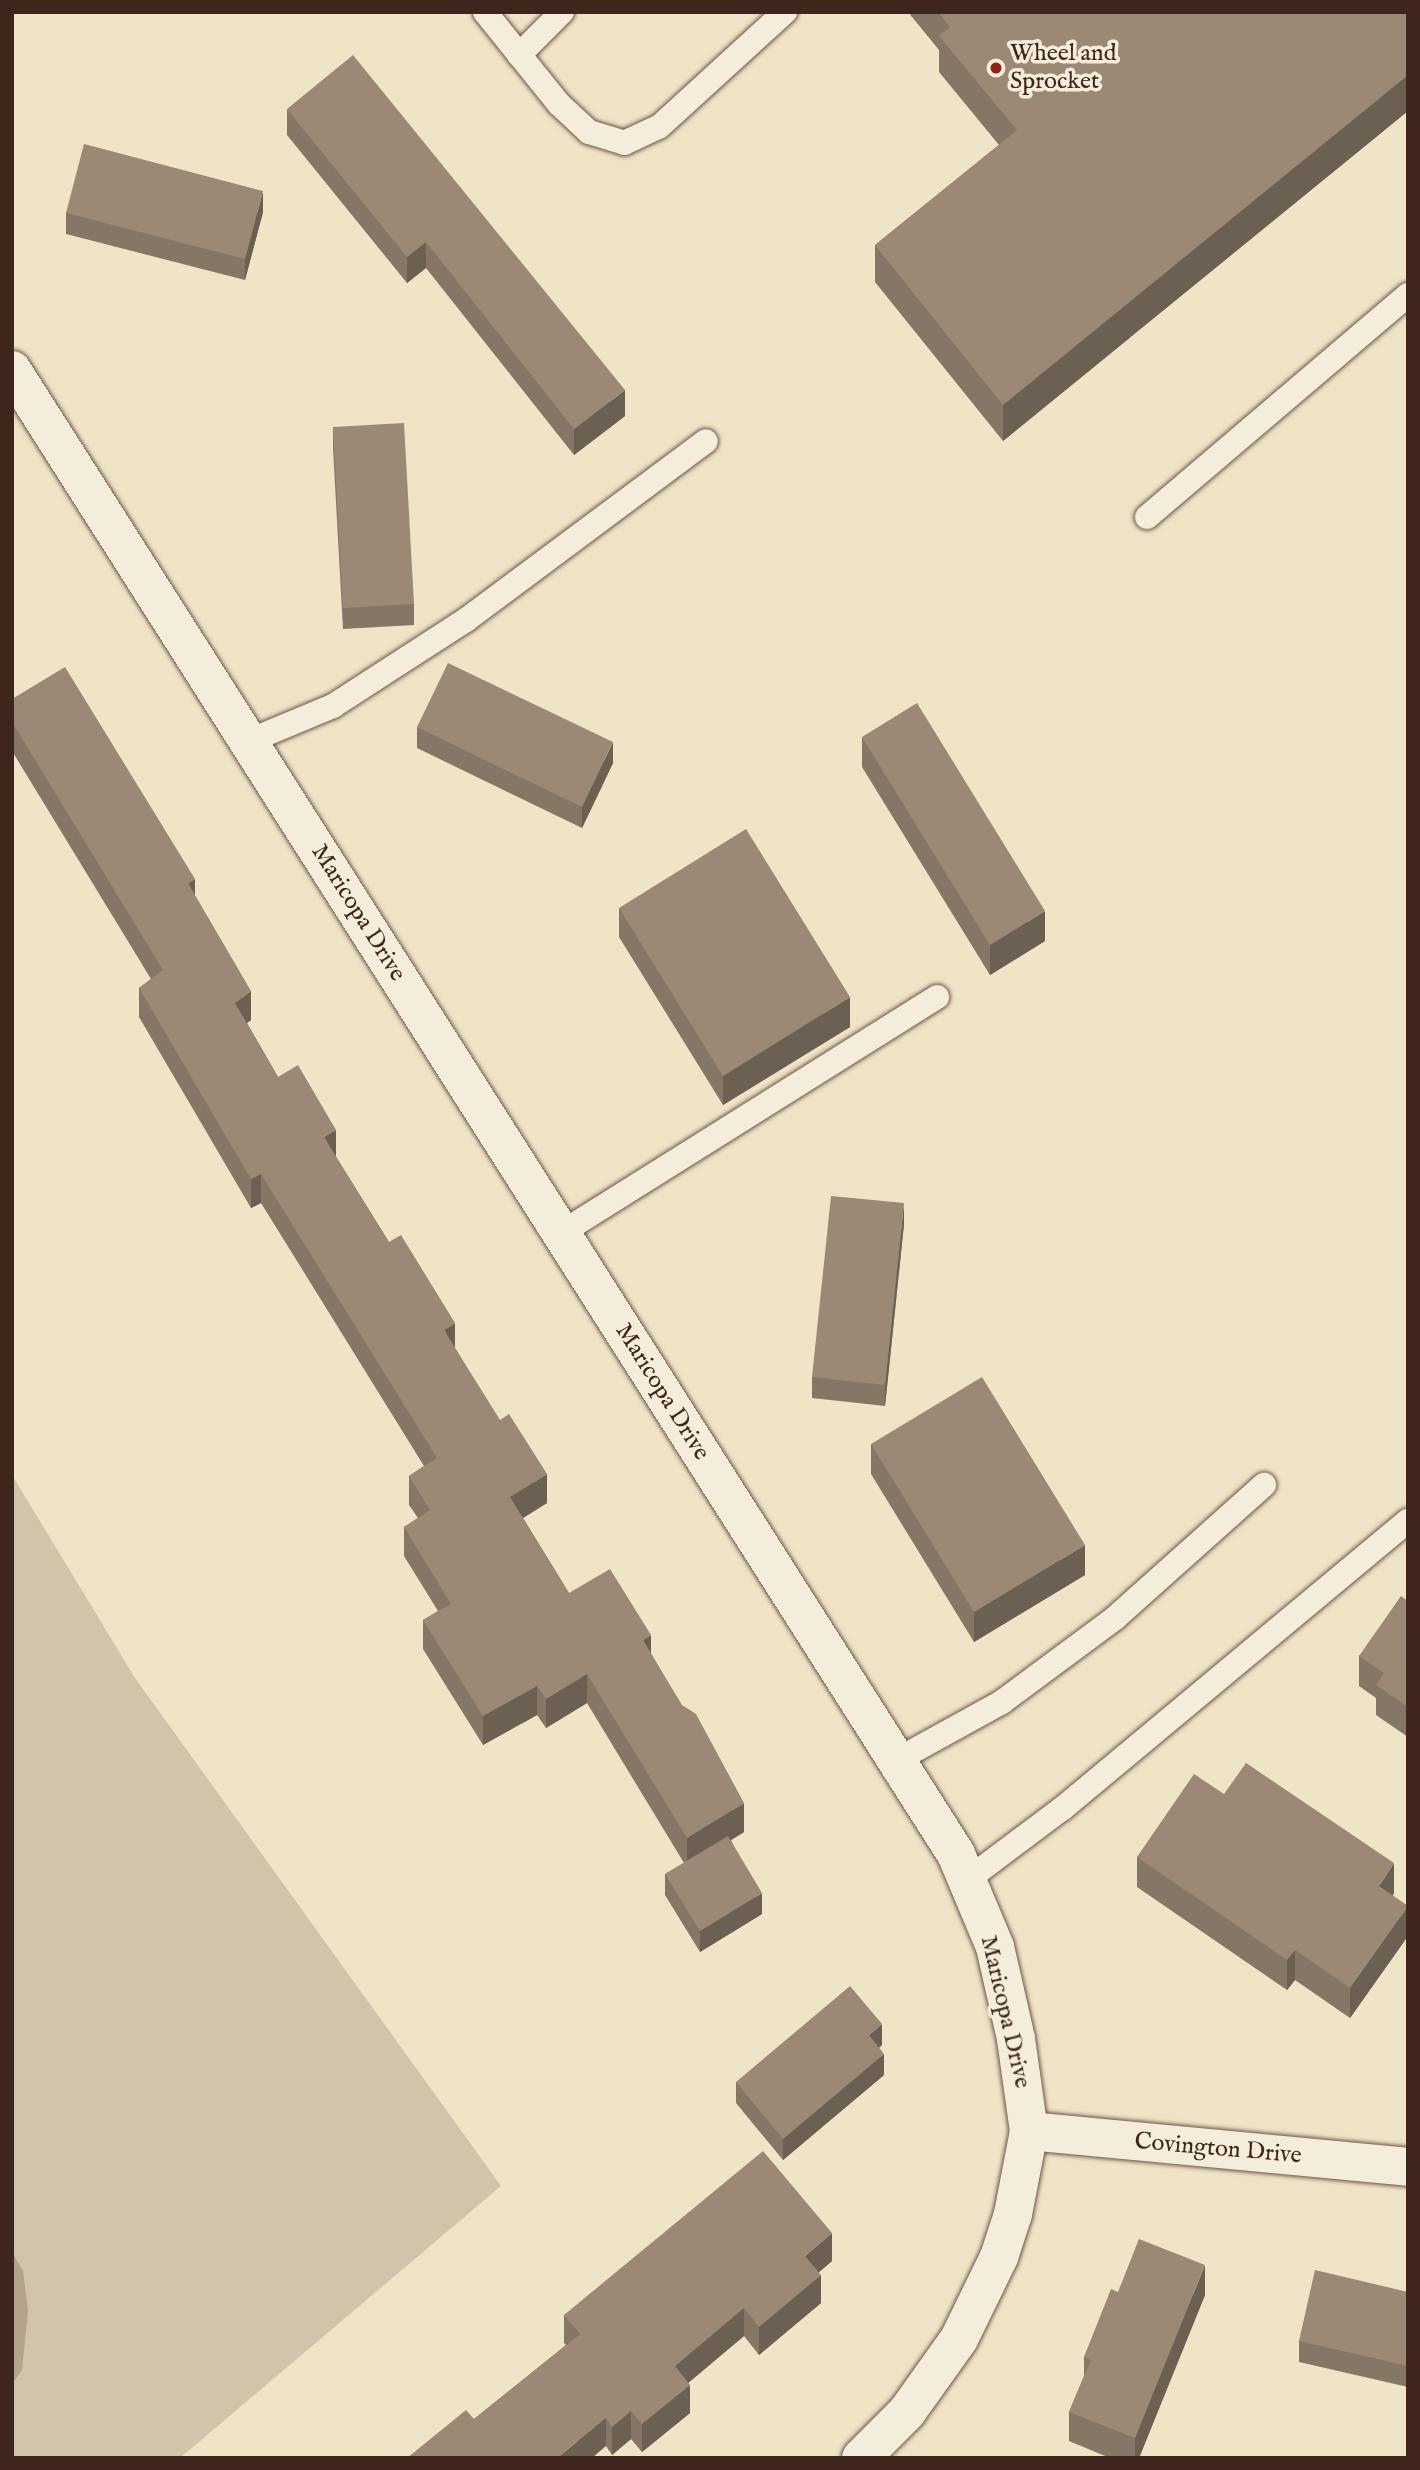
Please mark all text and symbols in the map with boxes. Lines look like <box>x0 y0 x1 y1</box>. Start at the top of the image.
place label: Wheel and Sprocket <box>1010 40 1116 96</box>
marker: Wheel and Sprocket <box>988 60 1004 76</box>
street label: Maricopa Drive <box>304 839 412 987</box>
street label: Maricopa Drive <box>608 1318 716 1466</box>
street label: Maricopa Drive <box>973 1933 1037 2091</box>
street label: Covington Drive <box>1133 2127 1303 2171</box>

